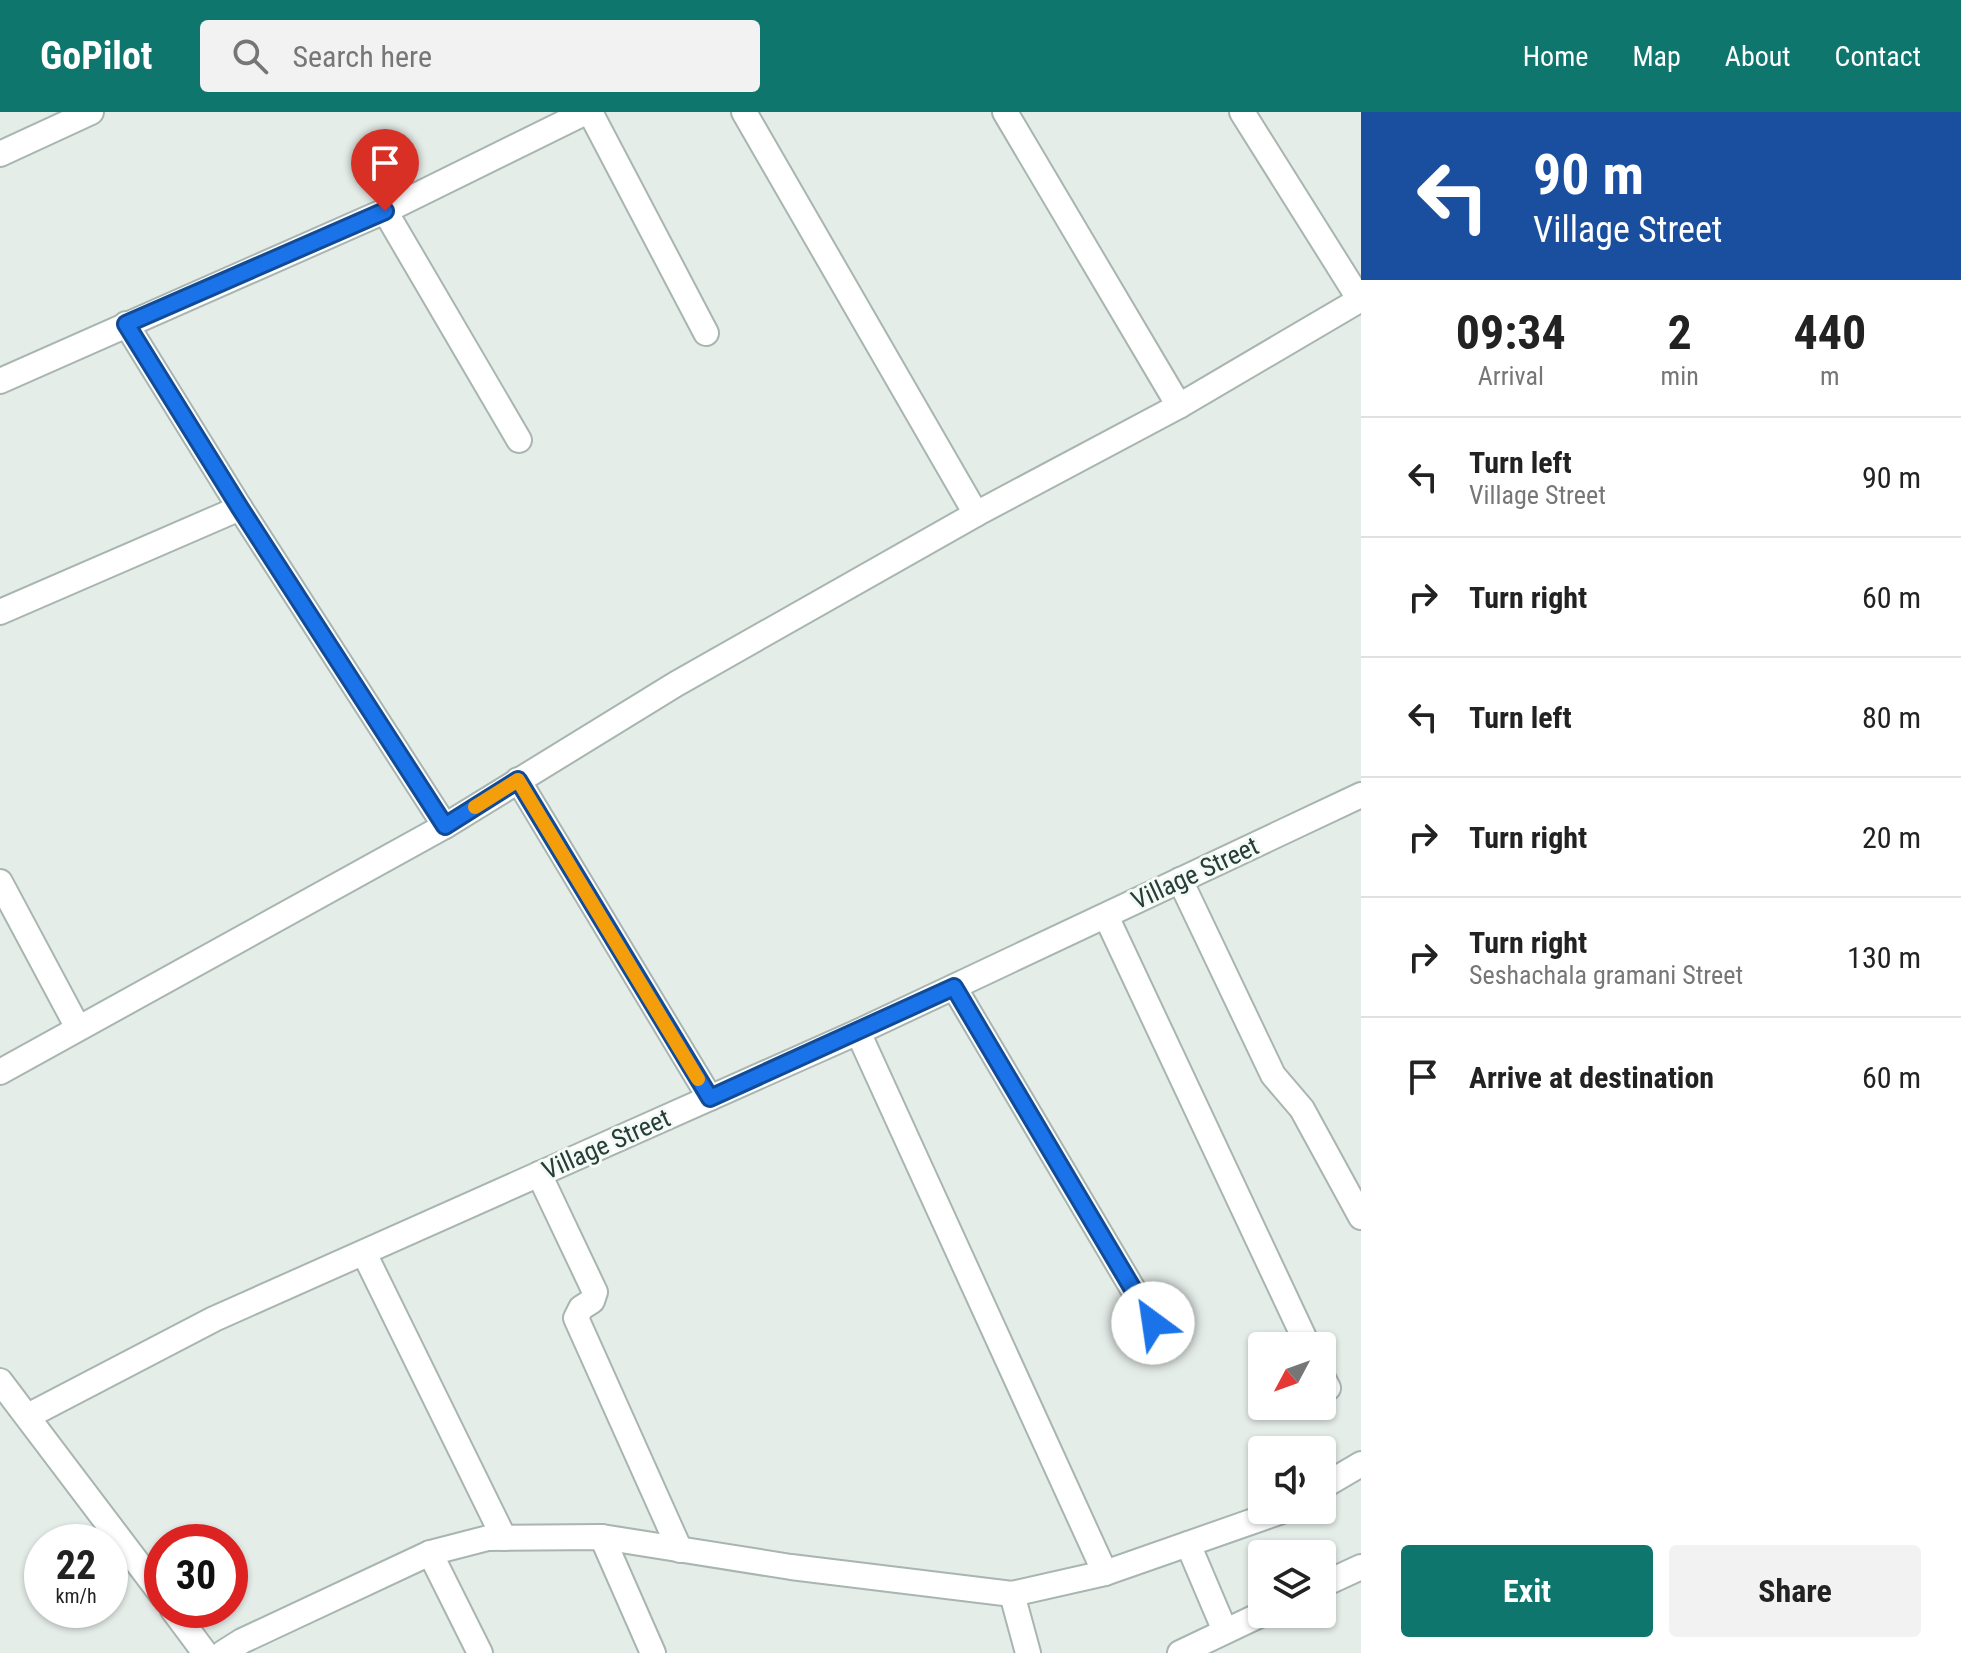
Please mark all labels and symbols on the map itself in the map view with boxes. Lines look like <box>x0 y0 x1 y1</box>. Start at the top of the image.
pin <box>351 129 419 211</box>
street label: Village Street <box>1127 830 1263 916</box>
street label: Village Street <box>537 1102 675 1186</box>
position arrow <box>1111 1281 1195 1365</box>
north arrow <box>1248 1332 1336 1420</box>
speed limit sign: 30 <box>144 1524 248 1628</box>

